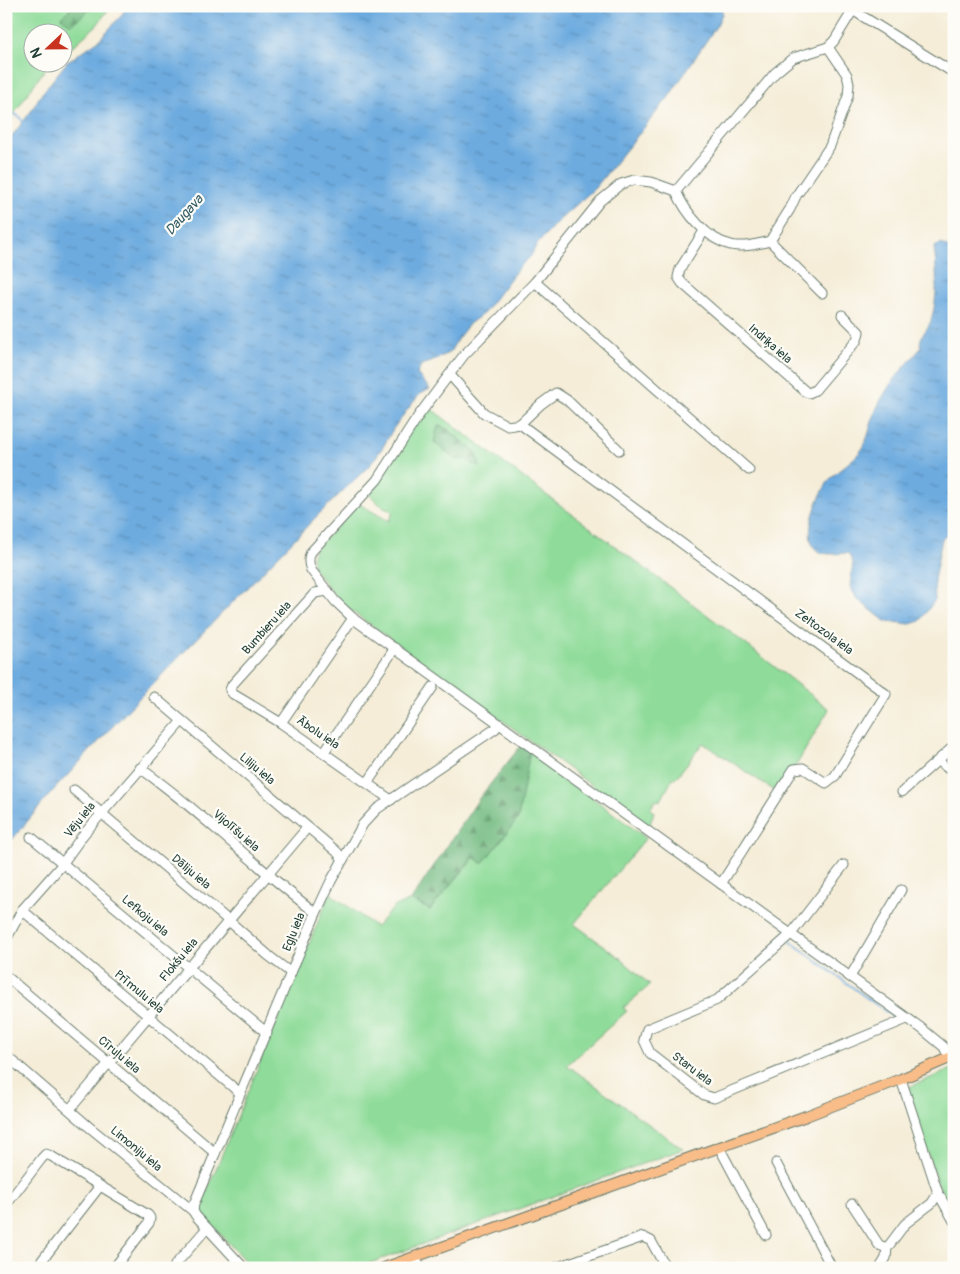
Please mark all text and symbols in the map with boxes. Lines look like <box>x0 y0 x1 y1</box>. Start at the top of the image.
north arrow <box>22 22 72 72</box>
text: N <box>27 45 46 60</box>
water label: Daugava <box>161 190 208 239</box>
street label: Indriķa iela <box>745 321 795 367</box>
street label: Bumbieru iela <box>239 598 295 658</box>
street label: Zeltozola iela <box>792 606 856 658</box>
street label: Ābolu iela <box>294 713 343 753</box>
street label: Liliju iela <box>236 750 278 788</box>
street label: Vēju iela <box>61 799 99 841</box>
street label: Vijolīšu iela <box>210 807 263 856</box>
street label: Dāliju iela <box>168 851 214 893</box>
street label: Lefkoju iela <box>118 892 172 940</box>
street label: Egļu iela <box>279 910 309 954</box>
street label: Flokšu iela <box>157 935 202 985</box>
street label: Prīmulu iela <box>111 967 167 1017</box>
street label: Cīruļu iela <box>95 1033 143 1077</box>
street label: Staru iela <box>669 1049 716 1089</box>
street label: Limoniju iela <box>107 1123 165 1175</box>

